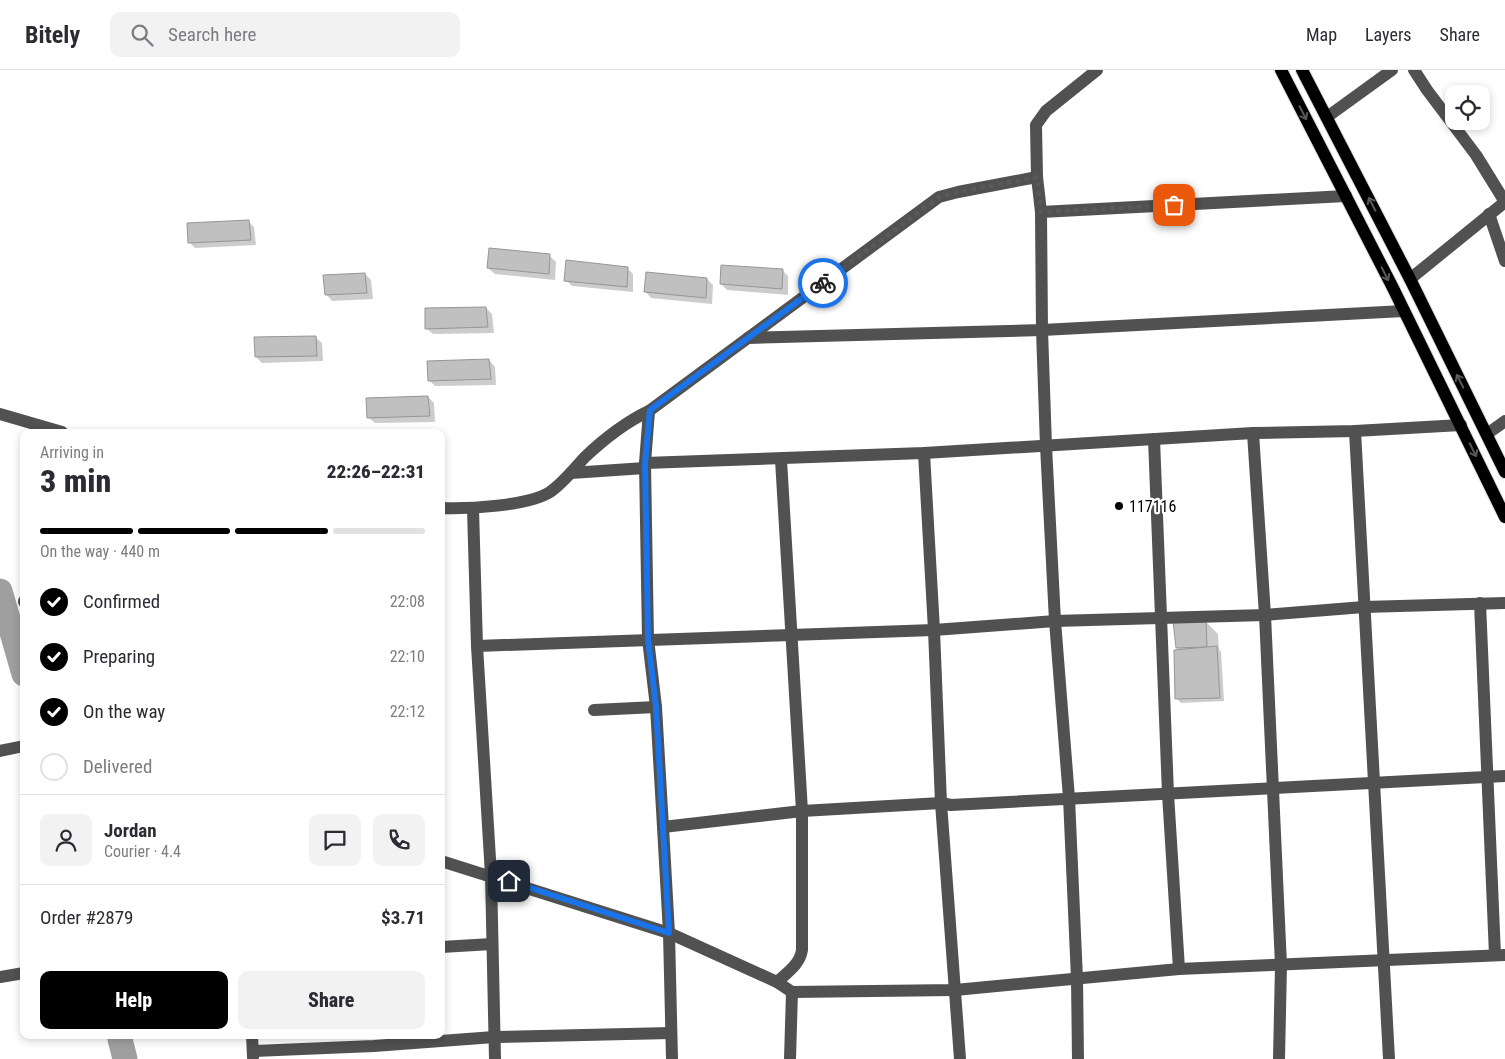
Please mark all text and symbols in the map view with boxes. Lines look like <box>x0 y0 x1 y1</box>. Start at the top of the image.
search box <box>110 12 460 57</box>
text: Bitely <box>25 21 80 49</box>
icon: search <box>128 21 156 49</box>
text: Search here <box>168 23 256 46</box>
text: Map <box>1306 24 1337 45</box>
text: Layers <box>1365 24 1412 45</box>
text: Share <box>1440 24 1480 45</box>
map controls <box>1445 85 1490 130</box>
button: locate <box>1445 85 1490 130</box>
one-way arrow <box>1298 106 1308 121</box>
pin <box>1153 184 1195 226</box>
icon: bag <box>1160 191 1188 219</box>
one-way arrow <box>1367 197 1376 212</box>
courier <box>798 258 848 308</box>
one-way arrow <box>1380 266 1390 281</box>
icon: bike <box>809 269 837 297</box>
one-way arrow <box>1455 374 1465 389</box>
one-way arrow <box>1469 442 1478 457</box>
text: Arriving in <box>40 443 104 462</box>
text: 22:26–22:31 <box>327 460 425 483</box>
text: 3 min <box>40 462 111 500</box>
place label: 117116 <box>1129 497 1176 516</box>
marker: 117116 <box>1113 500 1125 512</box>
text: On the way · 440 m <box>40 542 160 561</box>
icon: check <box>40 588 68 616</box>
text: Confirmed <box>83 590 160 613</box>
text: 22:08 <box>390 592 425 611</box>
icon: check <box>40 643 68 671</box>
text: Preparing <box>83 645 155 668</box>
text: 22:10 <box>390 647 425 666</box>
icon: check <box>40 698 68 726</box>
text: On the way <box>83 700 165 723</box>
text: 22:12 <box>390 702 425 721</box>
text: Delivered <box>83 755 152 778</box>
button: person <box>40 814 92 866</box>
button: chat <box>309 814 361 866</box>
button: phone <box>373 814 425 866</box>
text: Jordan <box>104 819 157 842</box>
text: Courier · 4.4 <box>104 842 181 861</box>
pin <box>488 860 530 902</box>
icon: home <box>495 867 523 895</box>
text: Order #2879 <box>40 906 133 929</box>
text: $3.71 <box>381 906 425 929</box>
button: Help <box>40 971 228 1029</box>
button: Share <box>238 971 425 1029</box>

